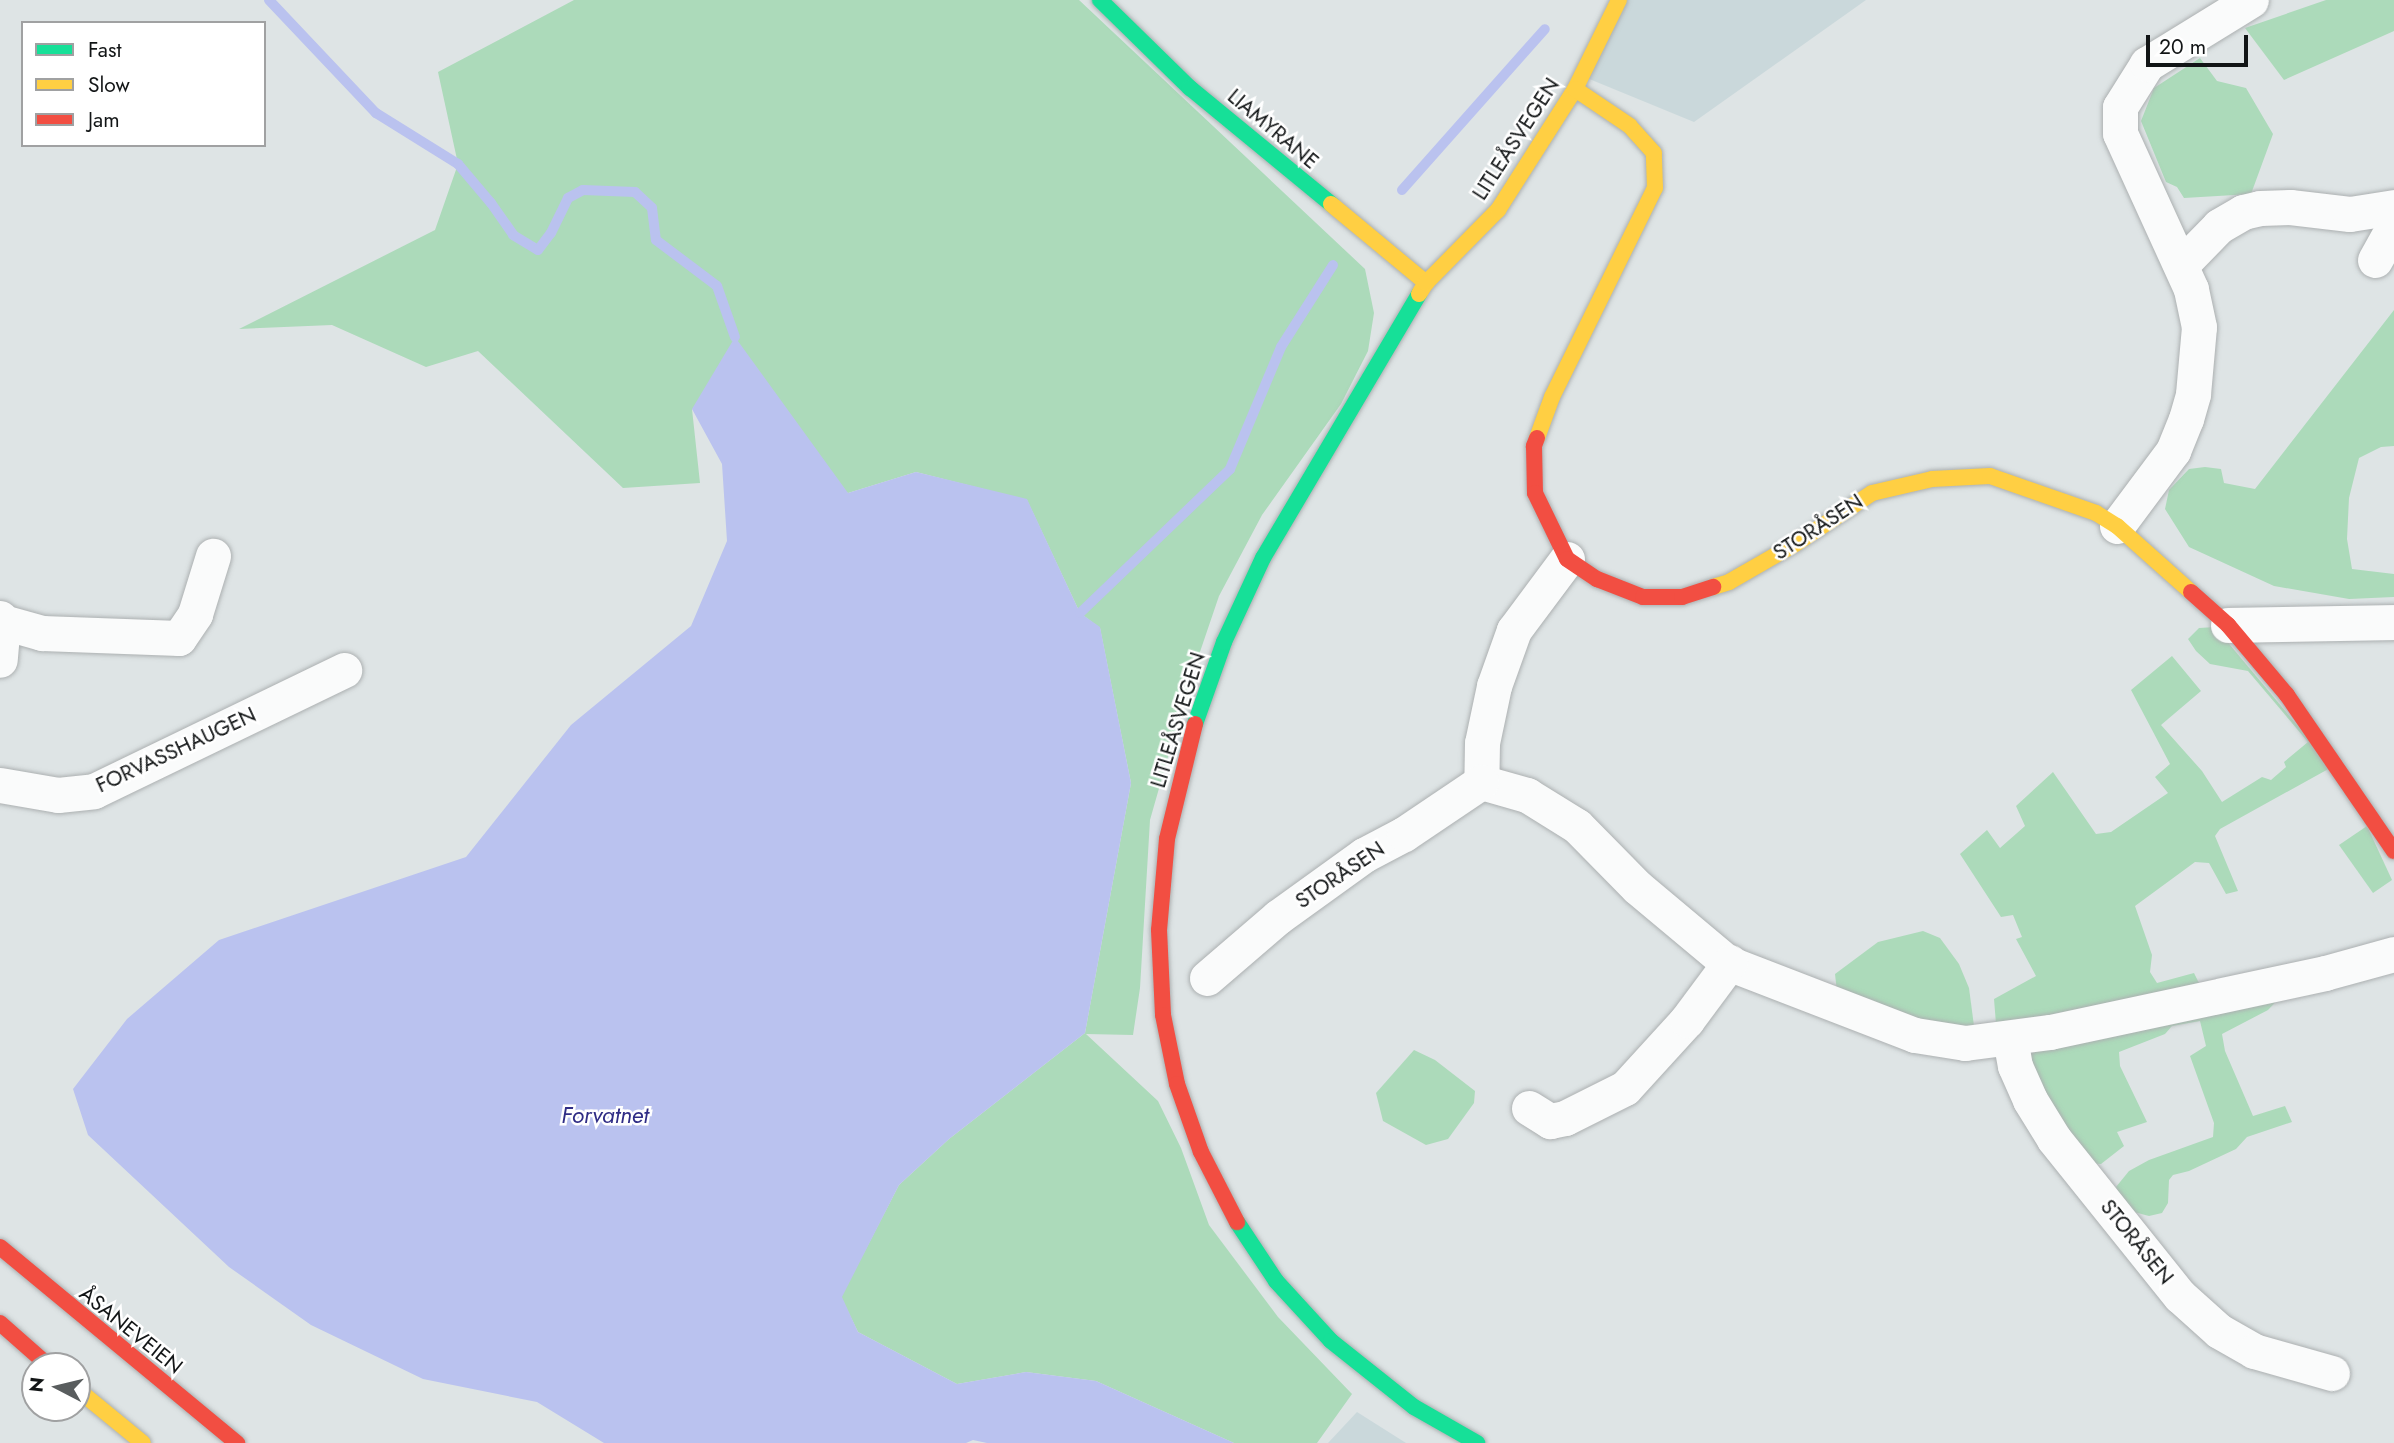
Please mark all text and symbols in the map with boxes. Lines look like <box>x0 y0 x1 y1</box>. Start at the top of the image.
legend <box>21 21 266 147</box>
scale bar <box>2149 21 2250 65</box>
text: 20 m <box>2159 32 2206 62</box>
text: Fast <box>88 35 121 65</box>
text: Slow <box>88 70 130 100</box>
street label: LITLEÅSVEGEN <box>1467 73 1565 205</box>
street label: LIAMYRANE <box>1223 84 1323 174</box>
text: Jam <box>88 105 120 135</box>
street label: STORÅSEN <box>1768 489 1868 565</box>
street label: LITLEÅSVEGEN <box>1145 649 1211 791</box>
street label: FORVASSHAUGEN <box>92 702 260 798</box>
street label: STORÅSEN <box>1291 836 1389 914</box>
water label: Forvatnet <box>561 1101 649 1129</box>
street label: STORÅSEN <box>2095 1195 2179 1289</box>
street label: ÅSANEVEIEN <box>74 1281 188 1379</box>
north arrow <box>21 1352 91 1422</box>
text: N <box>22 1375 51 1394</box>

